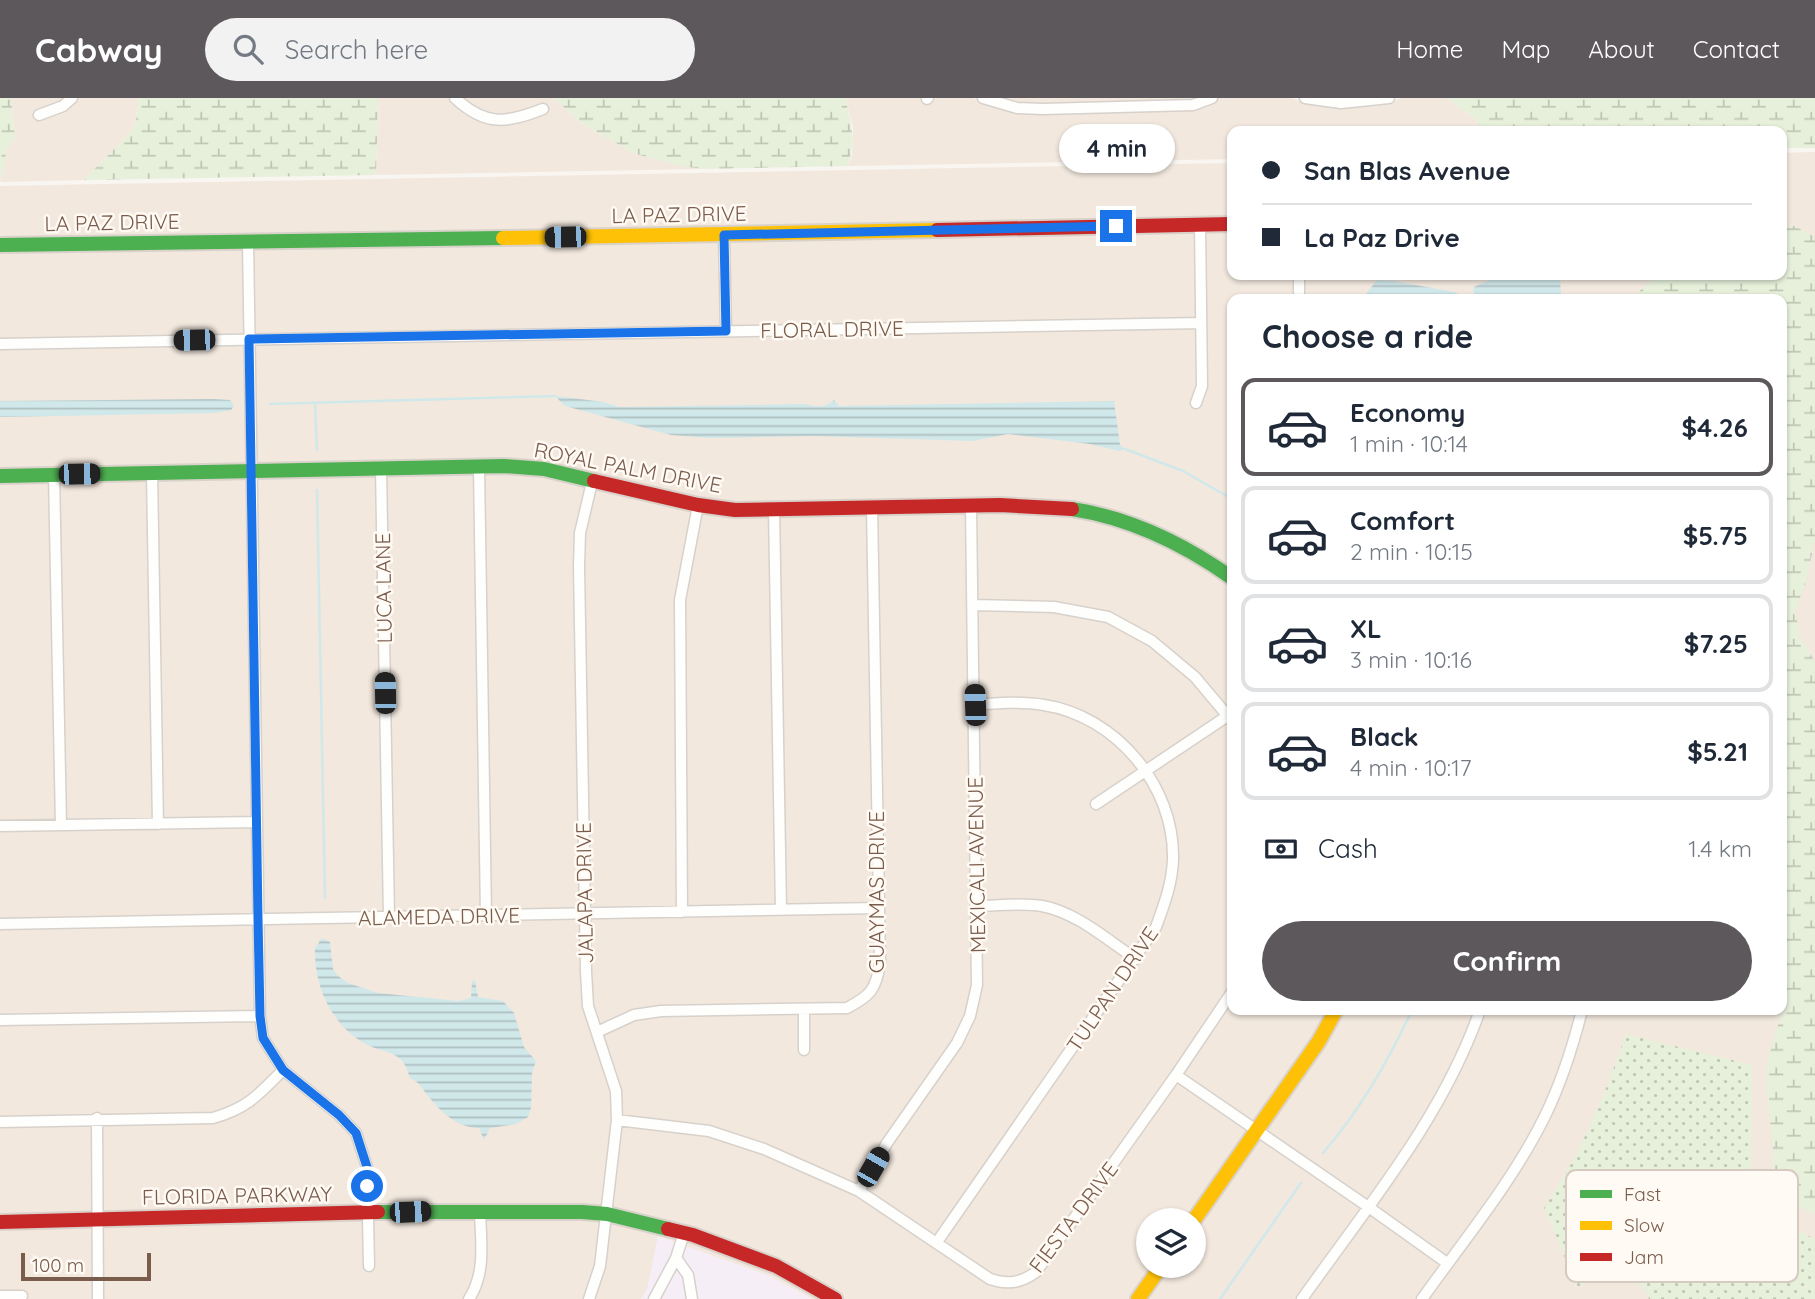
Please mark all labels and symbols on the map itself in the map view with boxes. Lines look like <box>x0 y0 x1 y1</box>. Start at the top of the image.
callout: 4 min <box>1058 124 1174 174</box>
street label: LA PAZ DRIVE <box>611 200 747 228</box>
street label: LA PAZ DRIVE <box>44 208 180 236</box>
route end <box>1100 210 1132 242</box>
car <box>544 226 587 248</box>
street label: FLORAL DRIVE <box>760 315 904 343</box>
car <box>173 329 216 351</box>
street label: ROYAL PALM DRIVE <box>532 436 724 498</box>
car <box>58 463 101 485</box>
street label: LUCA LANE <box>369 532 397 644</box>
car <box>375 672 396 714</box>
car <box>964 684 987 726</box>
street label: MEXICALI AVENUE <box>961 777 991 953</box>
street label: GUAYMAS DRIVE <box>863 811 889 973</box>
street label: JALAPA DRIVE <box>570 822 598 964</box>
street label: ALAMEDA DRIVE <box>358 902 520 930</box>
street label: TULPAN DRIVE <box>1061 921 1163 1057</box>
car <box>854 1144 893 1190</box>
street label: FIESTA DRIVE <box>1023 1156 1123 1278</box>
route start <box>351 1170 383 1202</box>
legend <box>1566 1170 1798 1282</box>
street label: FLORIDA PARKWAY <box>142 1180 333 1210</box>
text: Fast <box>1624 1182 1661 1206</box>
car <box>389 1201 432 1223</box>
text: Slow <box>1624 1213 1665 1237</box>
text: Jam <box>1624 1245 1664 1269</box>
scale bar <box>21 1250 150 1282</box>

